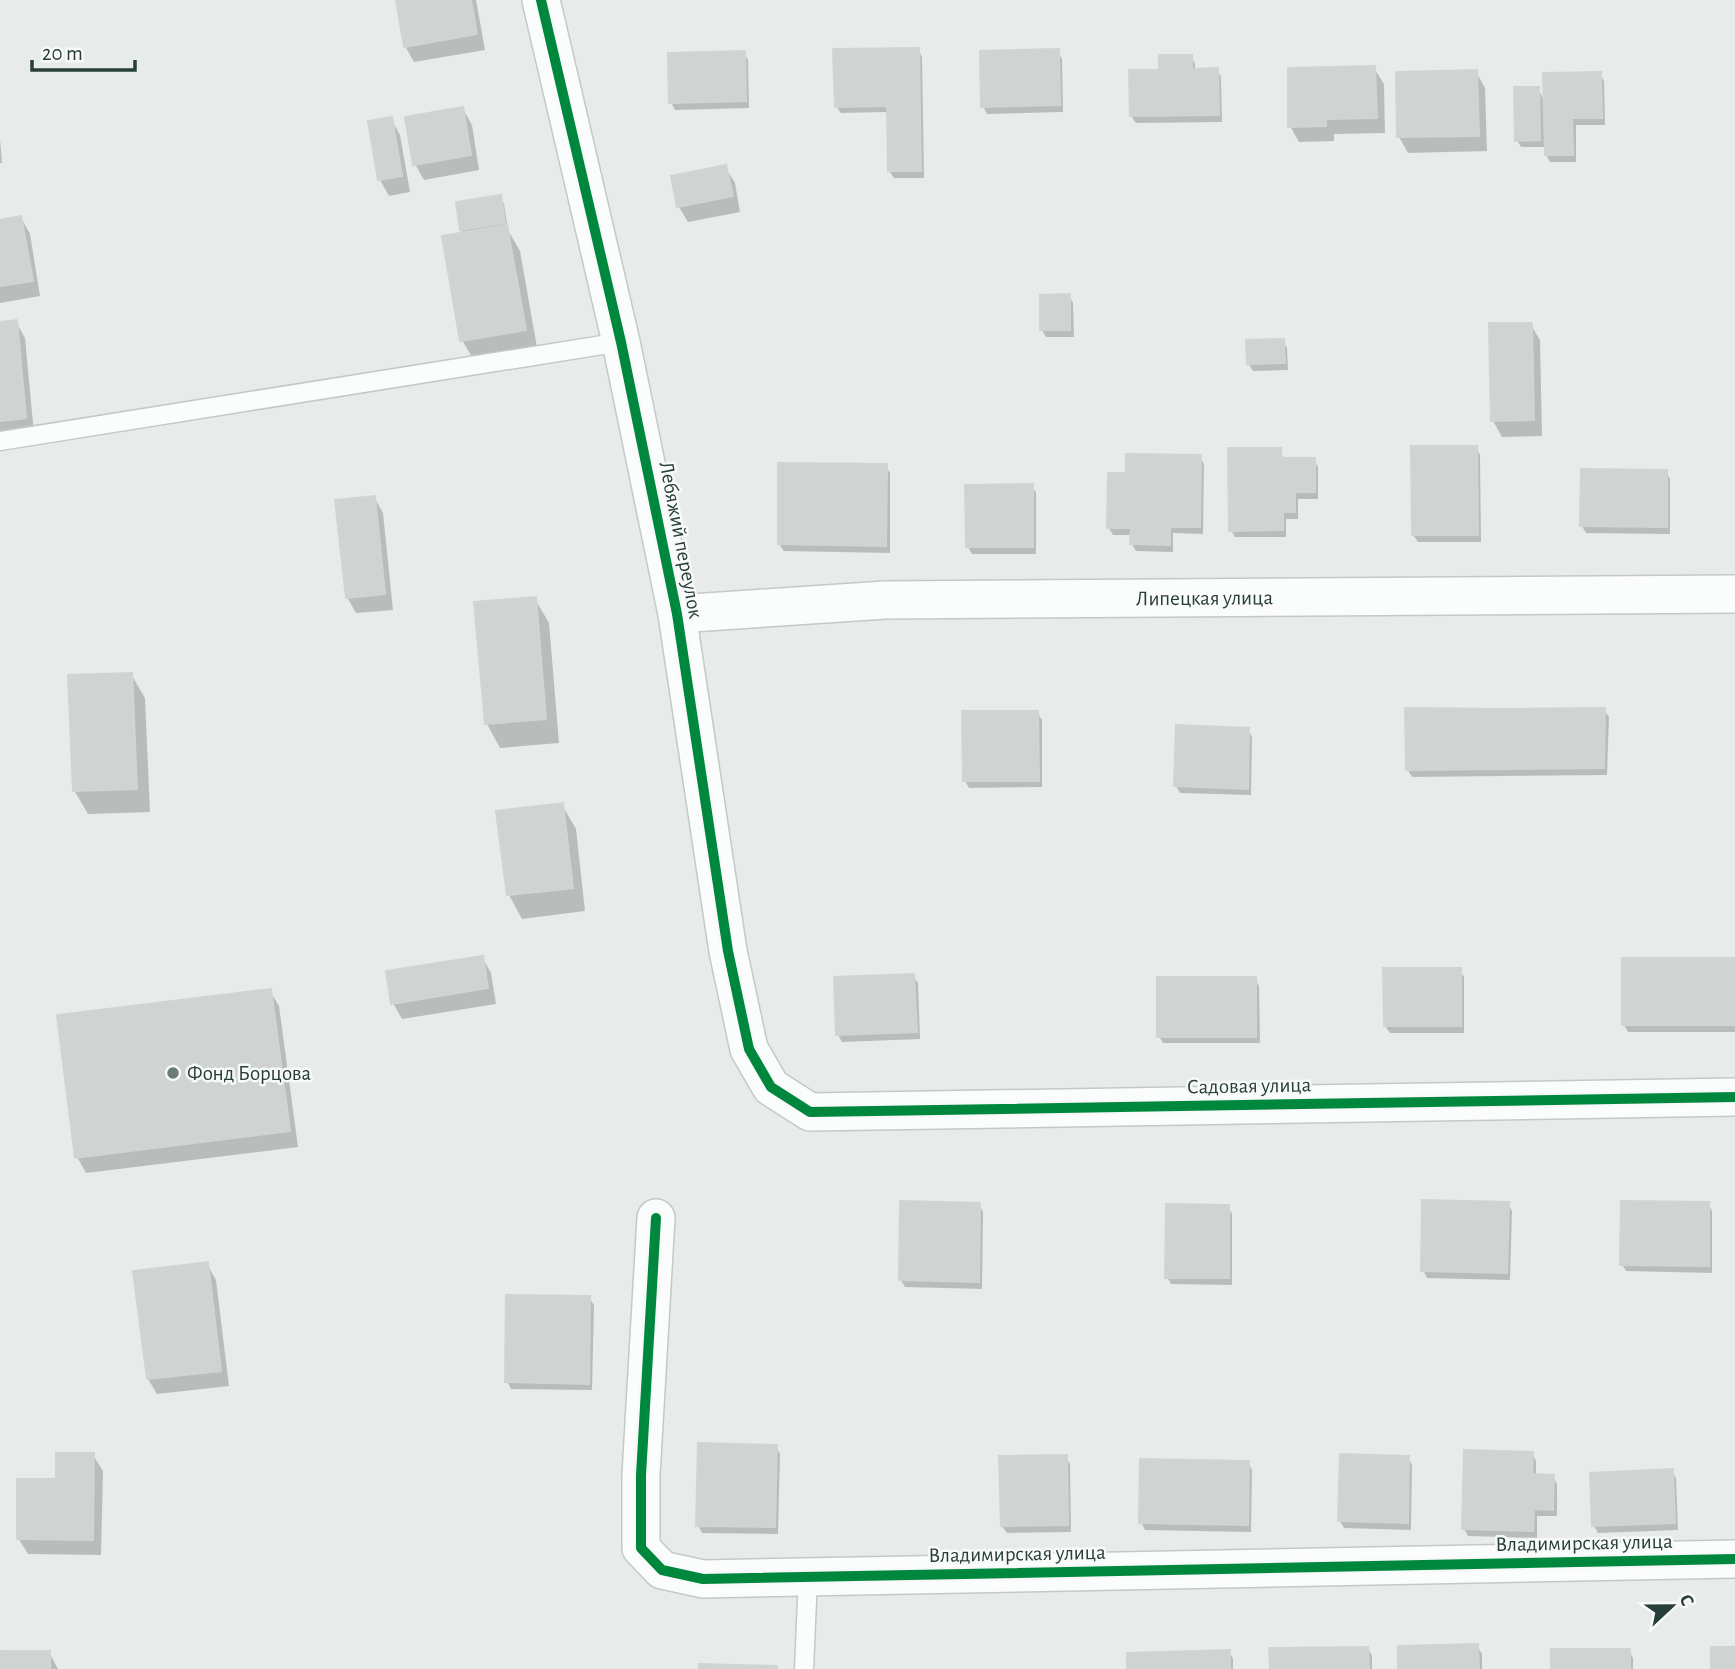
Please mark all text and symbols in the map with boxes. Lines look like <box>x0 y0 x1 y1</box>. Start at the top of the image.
scale bar <box>32 28 135 72</box>
text: 20 m <box>42 43 83 64</box>
street label: Лебяжий переулок <box>655 460 707 621</box>
street label: Липецкая улица <box>1136 587 1273 609</box>
place label: Фонд Борцова <box>187 1063 312 1084</box>
marker: Фонд Борцова <box>165 1065 181 1081</box>
street label: Садовая улица <box>1187 1074 1312 1098</box>
street label: Владимирская улица <box>1495 1531 1673 1555</box>
street label: Владимирская улица <box>928 1542 1106 1566</box>
north arrow <box>1637 1571 1707 1641</box>
text: С <box>1676 1592 1697 1609</box>

